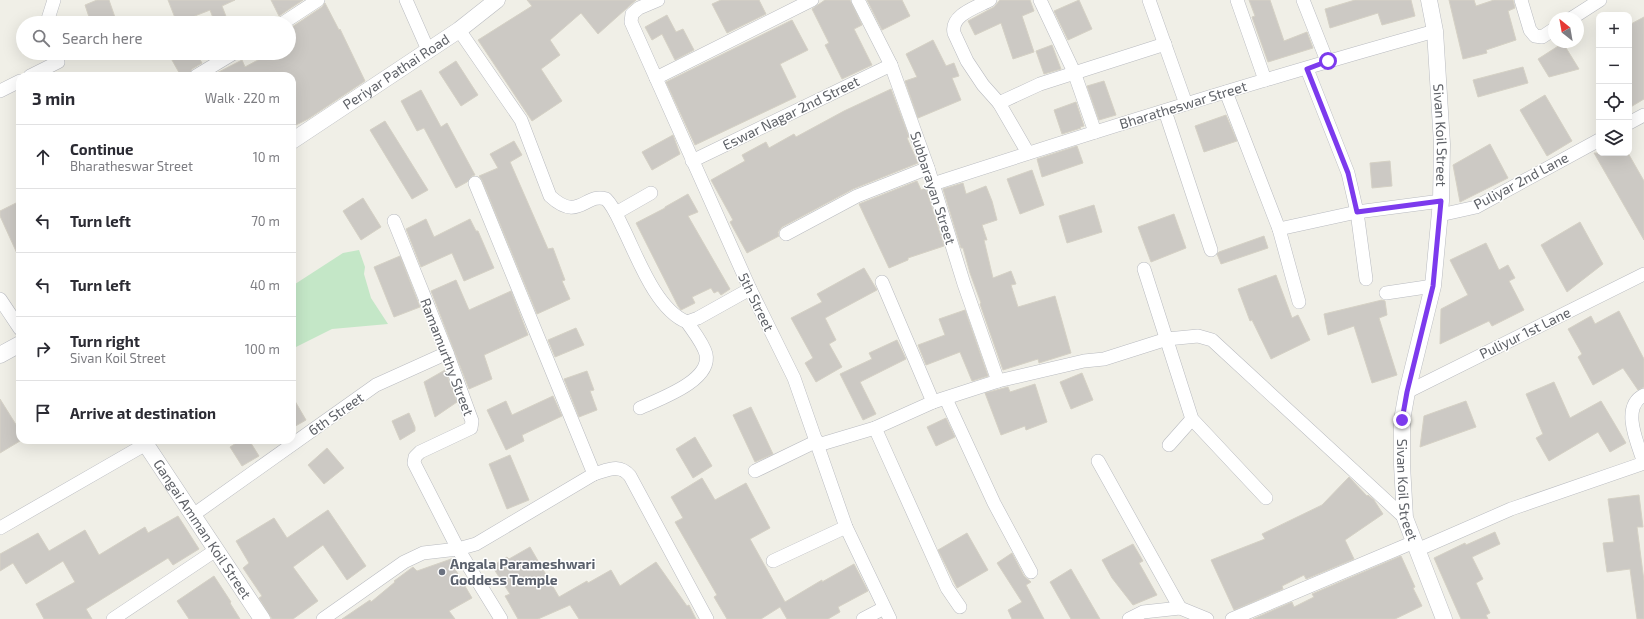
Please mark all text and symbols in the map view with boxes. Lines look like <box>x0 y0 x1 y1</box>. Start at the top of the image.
north arrow <box>1548 12 1584 48</box>
map controls <box>1596 12 1632 156</box>
button: + <box>1596 12 1632 48</box>
search box <box>16 16 296 60</box>
icon: search <box>30 27 52 49</box>
text: Search here <box>62 29 143 47</box>
street label: Periyar Pathai Road <box>339 30 452 113</box>
button: − <box>1596 48 1632 84</box>
route start <box>1319 52 1337 70</box>
street label: Eswar Nagar 2nd Street <box>720 72 862 153</box>
street label: Bharatheswar Street <box>1117 77 1249 132</box>
street label: Sivan Koil Street <box>1430 83 1451 187</box>
button: locate <box>1596 84 1632 120</box>
text: 3 min <box>32 88 75 108</box>
text: Walk · 220 m <box>205 90 280 106</box>
button: layers <box>1596 120 1632 156</box>
street label: Subbarayan Street <box>907 129 960 247</box>
text: Continue <box>70 140 133 158</box>
icon: ahead <box>32 146 54 168</box>
street label: Puliyar 2nd Lane <box>1470 148 1571 213</box>
text: 10 m <box>253 149 280 165</box>
text: Bharatheswar Street <box>70 158 193 174</box>
icon: left <box>32 210 54 232</box>
text: Turn left <box>70 212 131 230</box>
text: 70 m <box>251 213 280 229</box>
street label: 5th Street <box>735 270 778 334</box>
icon: left <box>32 274 54 296</box>
text: Turn left <box>70 276 131 294</box>
text: 40 m <box>250 277 280 293</box>
street label: Ramamurthy Street <box>417 296 478 418</box>
street label: Puliyur 1st Lane <box>1476 303 1573 362</box>
text: Turn right <box>70 332 140 350</box>
icon: right <box>32 338 54 360</box>
text: 100 m <box>245 341 280 357</box>
text: Sivan Koil Street <box>70 350 166 366</box>
street label: 6th Street <box>305 388 367 439</box>
icon: arrive <box>32 402 54 424</box>
text: Arrive at destination <box>70 404 216 422</box>
route end <box>1393 411 1411 429</box>
street label: Sivan Koil Street <box>1394 439 1422 543</box>
street label: Gangai Amman Koil Street <box>150 456 255 602</box>
place label: Angala Parameshwari Goddess Temple <box>450 555 595 588</box>
marker: Angala Parameshwari Goddess Temple <box>437 567 447 577</box>

